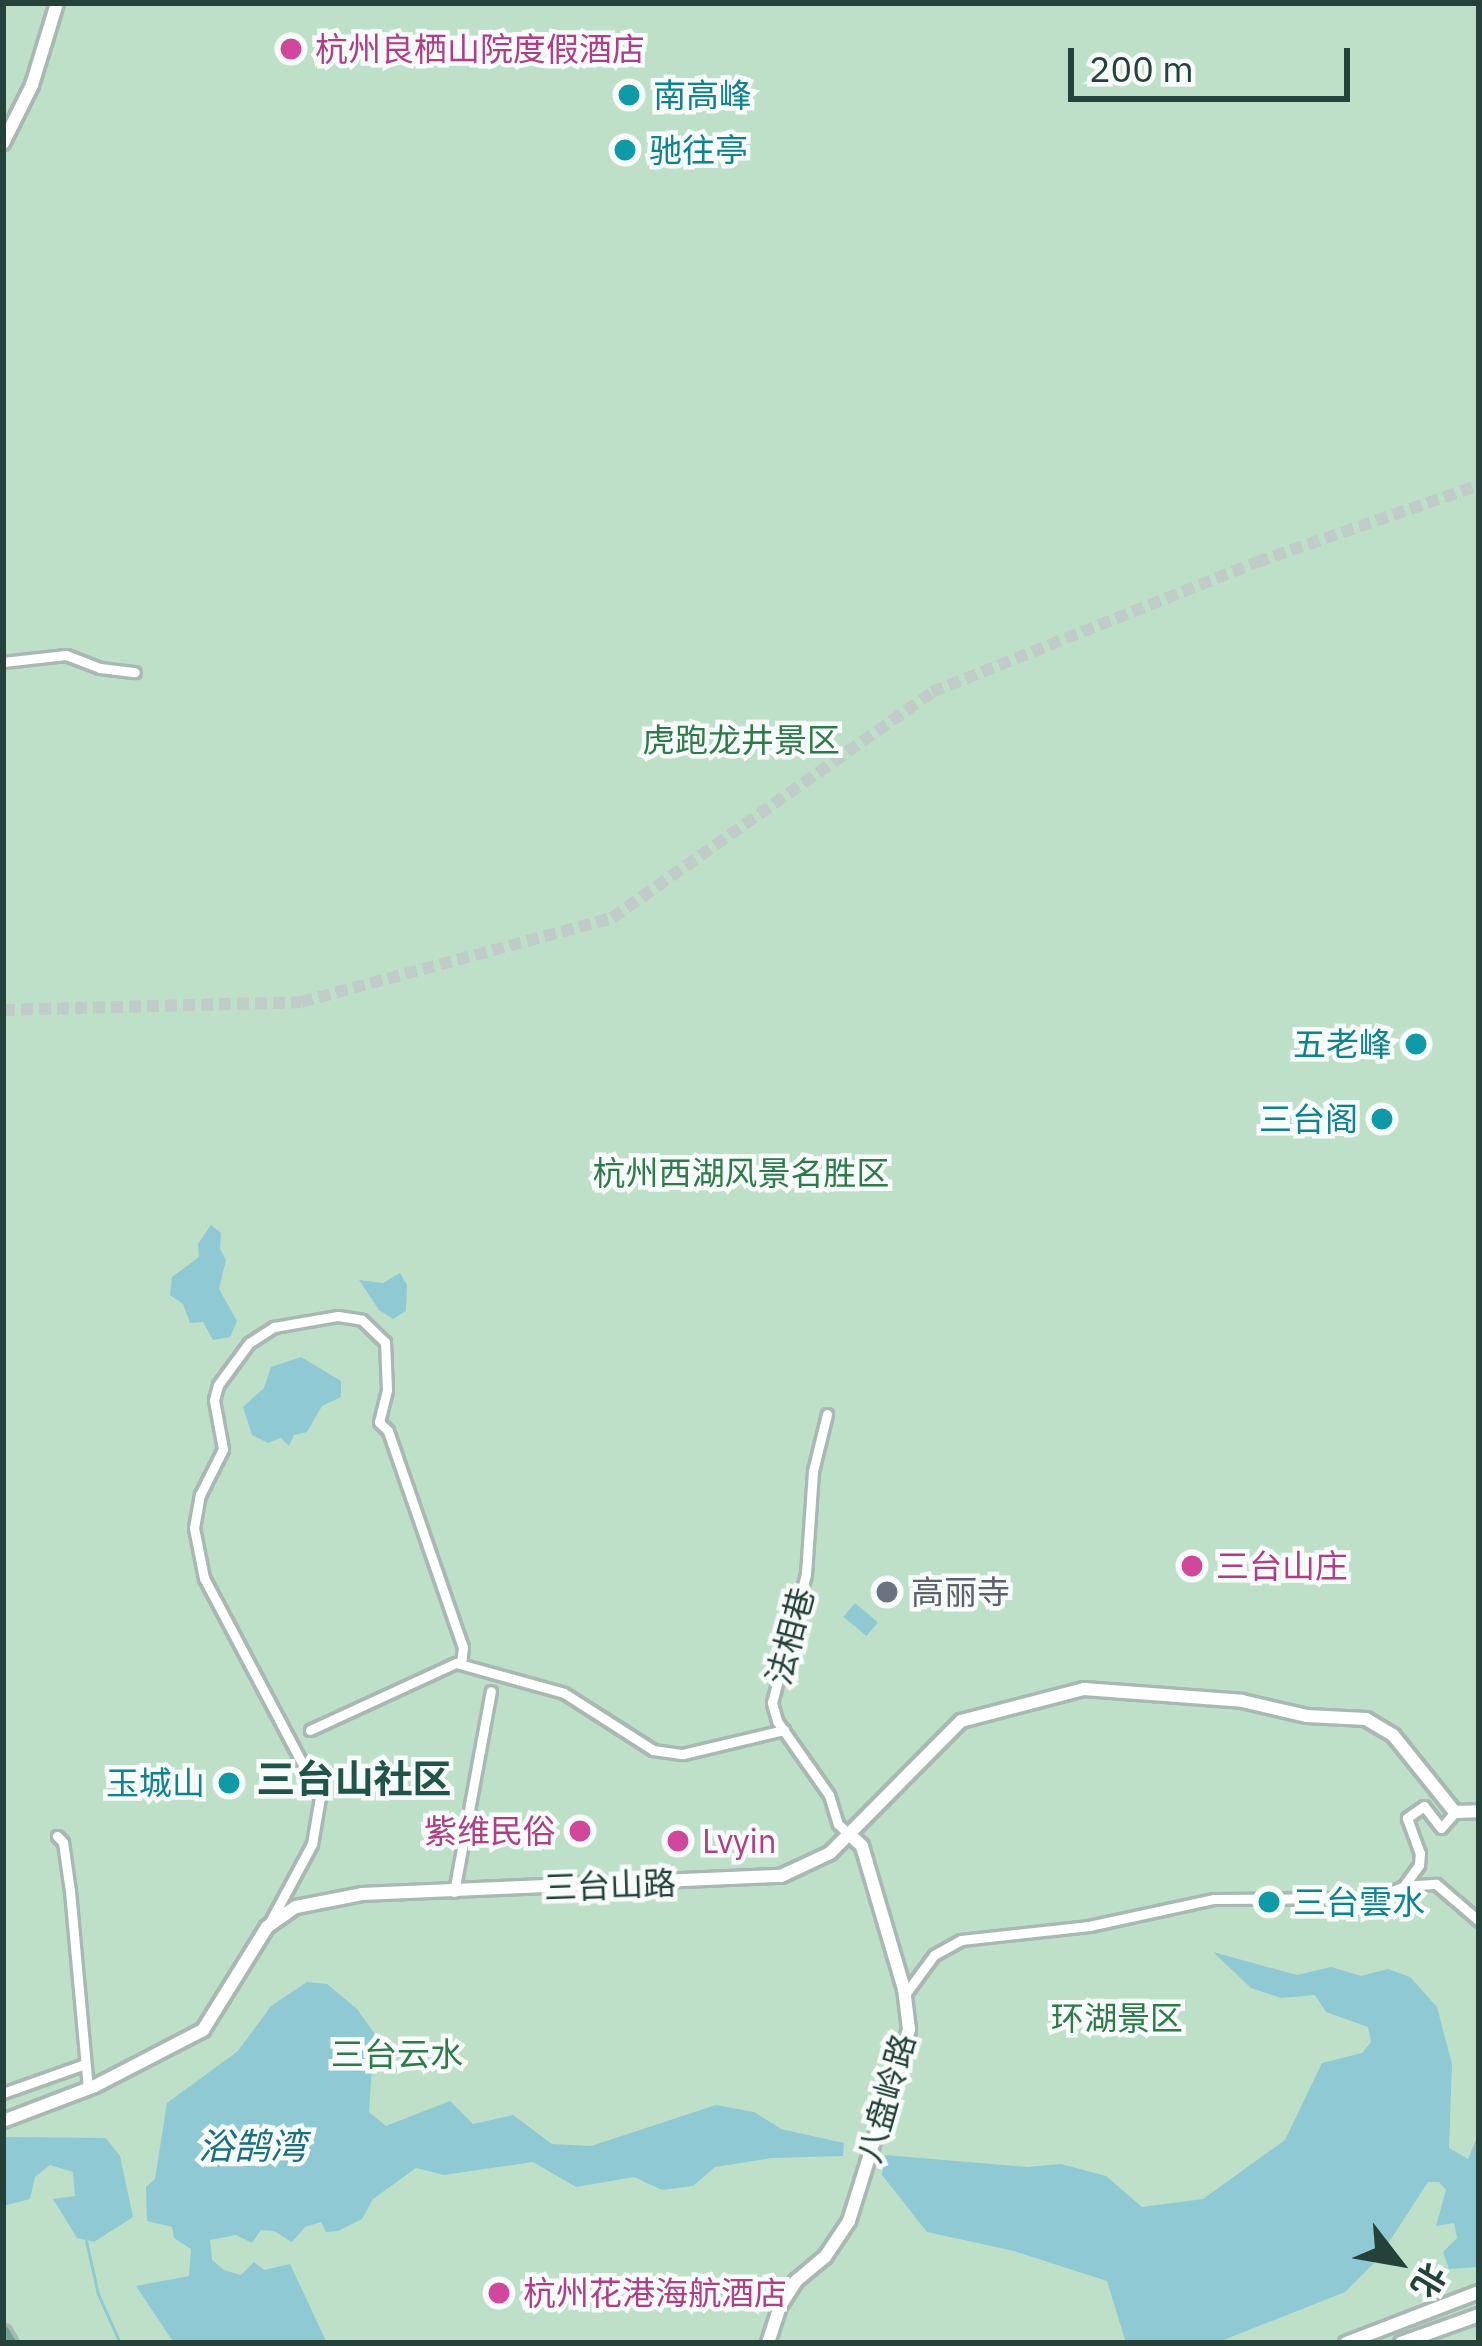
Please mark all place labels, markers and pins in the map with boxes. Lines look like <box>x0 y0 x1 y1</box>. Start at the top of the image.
place label: 杭州良栖山院度假酒店 <box>315 29 645 69</box>
marker: 杭州良栖山院度假酒店 <box>278 36 304 62</box>
place label: 南高峰 <box>653 75 752 115</box>
marker: 南高峰 <box>616 82 642 108</box>
place label: 驰往亭 <box>649 130 748 170</box>
marker: 驰往亭 <box>612 137 638 163</box>
place label: 五老峰 <box>1293 1024 1392 1064</box>
marker: 五老峰 <box>1403 1031 1429 1057</box>
place label: 三台阁 <box>1259 1099 1358 1139</box>
marker: 三台阁 <box>1369 1106 1395 1132</box>
place label: 三台山庄 <box>1216 1546 1348 1586</box>
marker: 三台山庄 <box>1179 1553 1205 1579</box>
place label: 高丽寺 <box>911 1572 1010 1612</box>
marker: 高丽寺 <box>874 1579 900 1605</box>
place label: 玉城山 <box>106 1763 205 1803</box>
marker: 玉城山 <box>216 1770 242 1796</box>
place label: 紫维民俗 <box>424 1811 556 1851</box>
marker: 紫维民俗 <box>567 1818 593 1844</box>
place label: Lvyin <box>702 1821 777 1861</box>
marker: Lvyin <box>665 1828 691 1854</box>
place label: 三台雲水 <box>1293 1882 1425 1922</box>
marker: 三台雲水 <box>1256 1889 1282 1915</box>
place label: 杭州花港海航酒店 <box>523 2273 787 2313</box>
marker: 杭州花港海航酒店 <box>486 2280 512 2306</box>

